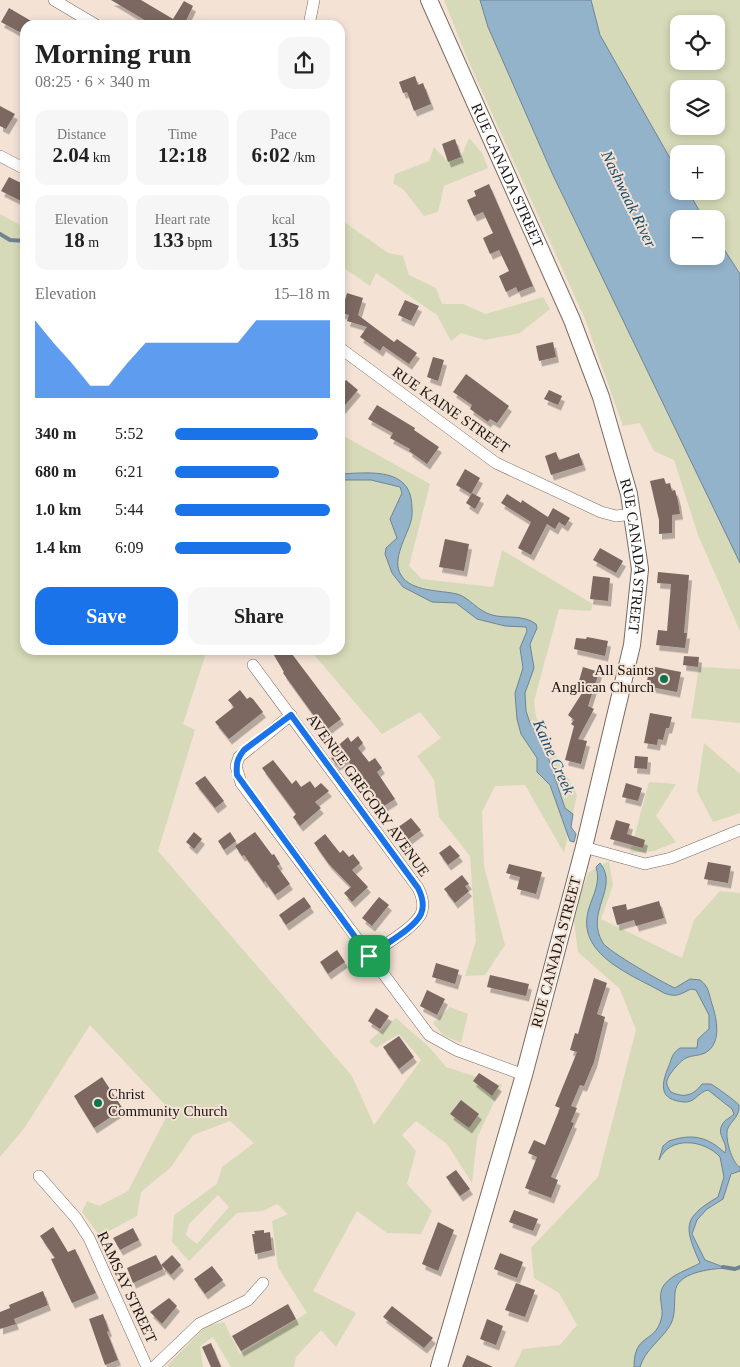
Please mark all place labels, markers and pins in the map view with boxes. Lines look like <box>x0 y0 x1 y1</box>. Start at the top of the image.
place label: All Saints Anglican Church <box>551 662 655 695</box>
marker: All Saints Anglican Church <box>658 673 670 685</box>
pin <box>348 935 390 977</box>
place label: Christ Community Church <box>108 1086 228 1119</box>
marker: Christ Community Church <box>92 1097 104 1109</box>

